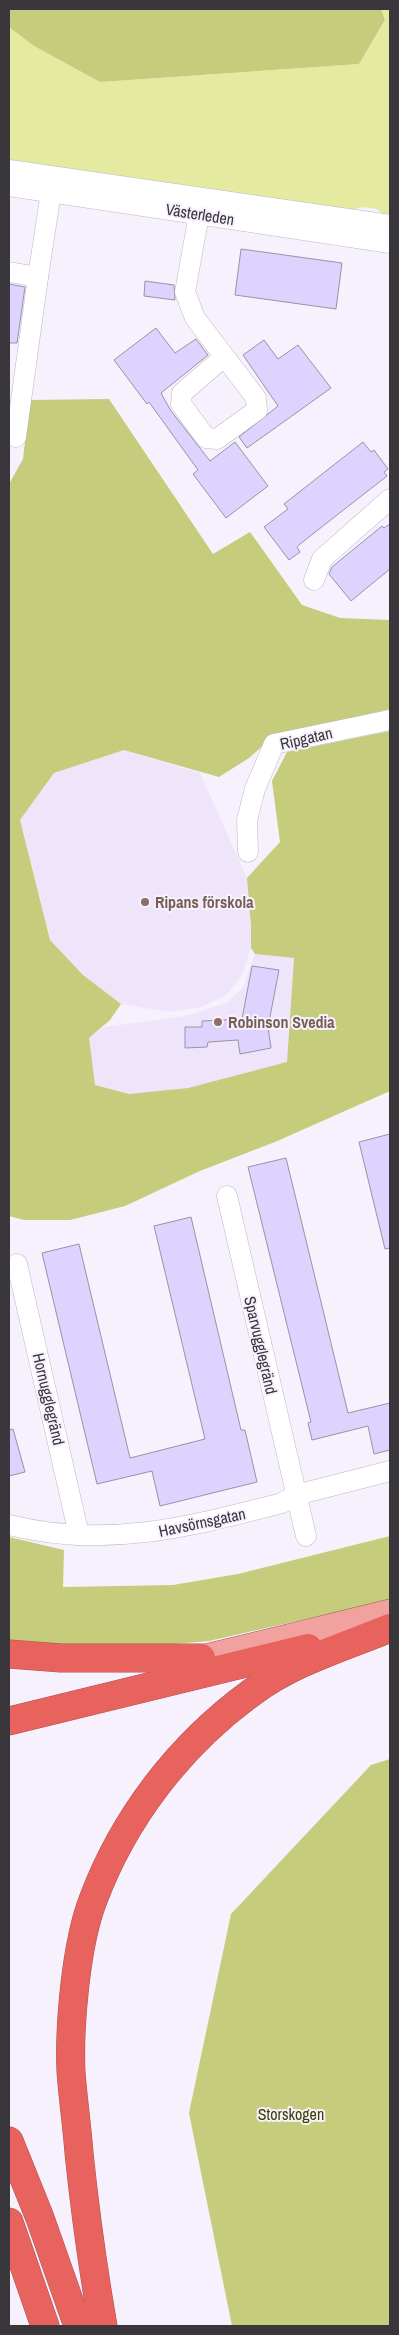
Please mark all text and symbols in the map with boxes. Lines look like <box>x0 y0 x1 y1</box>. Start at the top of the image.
street label: Västerleden <box>164 198 236 230</box>
street label: Ripgatan <box>278 721 334 755</box>
place label: Ripans förskola <box>155 891 254 913</box>
marker: Ripans förskola <box>139 896 151 908</box>
place label: Robinson Svedia <box>228 1011 335 1033</box>
marker: Robinson Svedia <box>212 1016 224 1028</box>
street label: Sparvugglegränd <box>239 1294 283 1396</box>
street label: Hornugglegränd <box>28 1351 70 1447</box>
street label: Havsörnsgatan <box>157 1502 247 1542</box>
park label: Storskogen <box>258 2103 324 2125</box>

